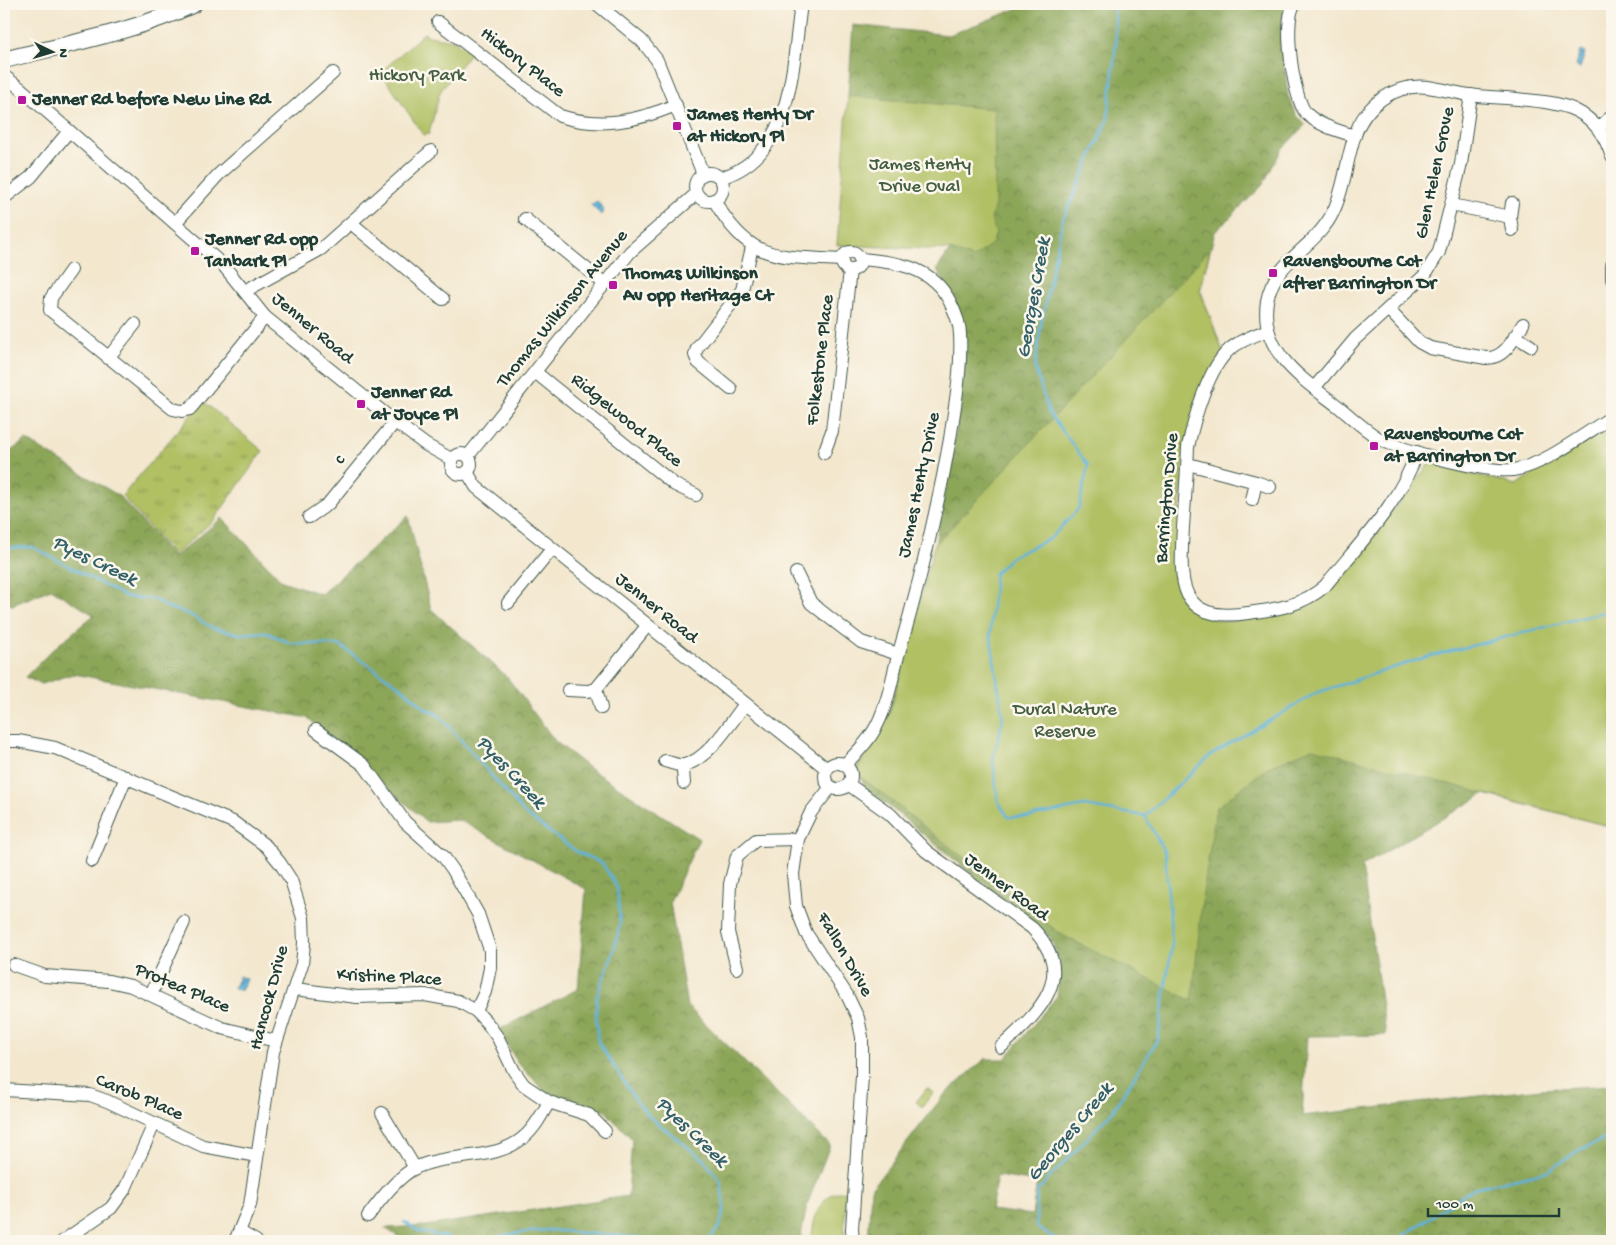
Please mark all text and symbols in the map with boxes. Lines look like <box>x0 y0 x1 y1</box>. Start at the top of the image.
street label: Hickory Place <box>475 23 569 104</box>
north arrow <box>28 28 78 78</box>
text: N <box>54 48 71 58</box>
park label: Hickory Park <box>369 65 467 88</box>
place label: Jenner Rd before New Line Rd <box>31 89 272 112</box>
marker: Jenner Rd before New Line Rd <box>16 94 28 106</box>
place label: James Henty Dr at Hickory Pl <box>686 104 815 149</box>
street label: Glen Helen Grove <box>1411 105 1461 241</box>
marker: James Henty Dr at Hickory Pl <box>671 120 683 132</box>
park label: James Henty Drive Oval <box>869 154 972 199</box>
street label: Thomas Wilkinson Avenue <box>492 225 634 393</box>
place label: Jenner Rd opp Tanbark Pl <box>203 229 319 274</box>
water label: Georges Creek <box>1013 234 1057 360</box>
marker: Jenner Rd opp Tanbark Pl <box>189 245 201 257</box>
place label: Ravensbourne Cct after Barrington Dr <box>1282 251 1438 296</box>
place label: Thomas Wilkinson Av opp Heritage Ct <box>621 263 775 308</box>
marker: Ravensbourne Cct after Barrington Dr <box>1267 267 1279 279</box>
marker: Thomas Wilkinson Av opp Heritage Ct <box>607 279 619 291</box>
street label: Jenner Road <box>266 288 359 371</box>
street label: Folkestone Place <box>801 293 840 428</box>
street label: Ridgewood Place <box>565 369 687 473</box>
place label: Jenner Rd at Joyce Pl <box>370 382 459 427</box>
marker: Jenner Rd at Joyce Pl <box>355 398 367 410</box>
street label: James Henty Drive <box>893 410 947 560</box>
place label: Ravensbourne Cct at Barrington Dr <box>1383 424 1524 469</box>
street label: Barrington Drive <box>1151 432 1185 565</box>
marker: Ravensbourne Cct at Barrington Dr <box>1368 440 1380 452</box>
street label: c <box>329 450 351 470</box>
water label: Pyes Creek <box>48 532 142 593</box>
street label: Jenner Road <box>610 568 704 651</box>
park label: Dural Nature Reserve <box>1011 699 1117 744</box>
water label: Pyes Creek <box>471 732 551 816</box>
street label: Jenner Road <box>959 849 1055 929</box>
street label: Fallon Drive <box>810 908 877 1001</box>
street label: Hancock Drive <box>245 943 295 1053</box>
street label: Protea Place <box>130 958 233 1019</box>
street label: Kristine Place <box>336 964 442 992</box>
street label: Carob Place <box>91 1069 187 1127</box>
water label: Georges Creek <box>1023 1077 1120 1187</box>
water label: Pyes Creek <box>650 1093 733 1174</box>
scale bar <box>1428 1185 1560 1217</box>
text: 100 m <box>1435 1196 1474 1214</box>

